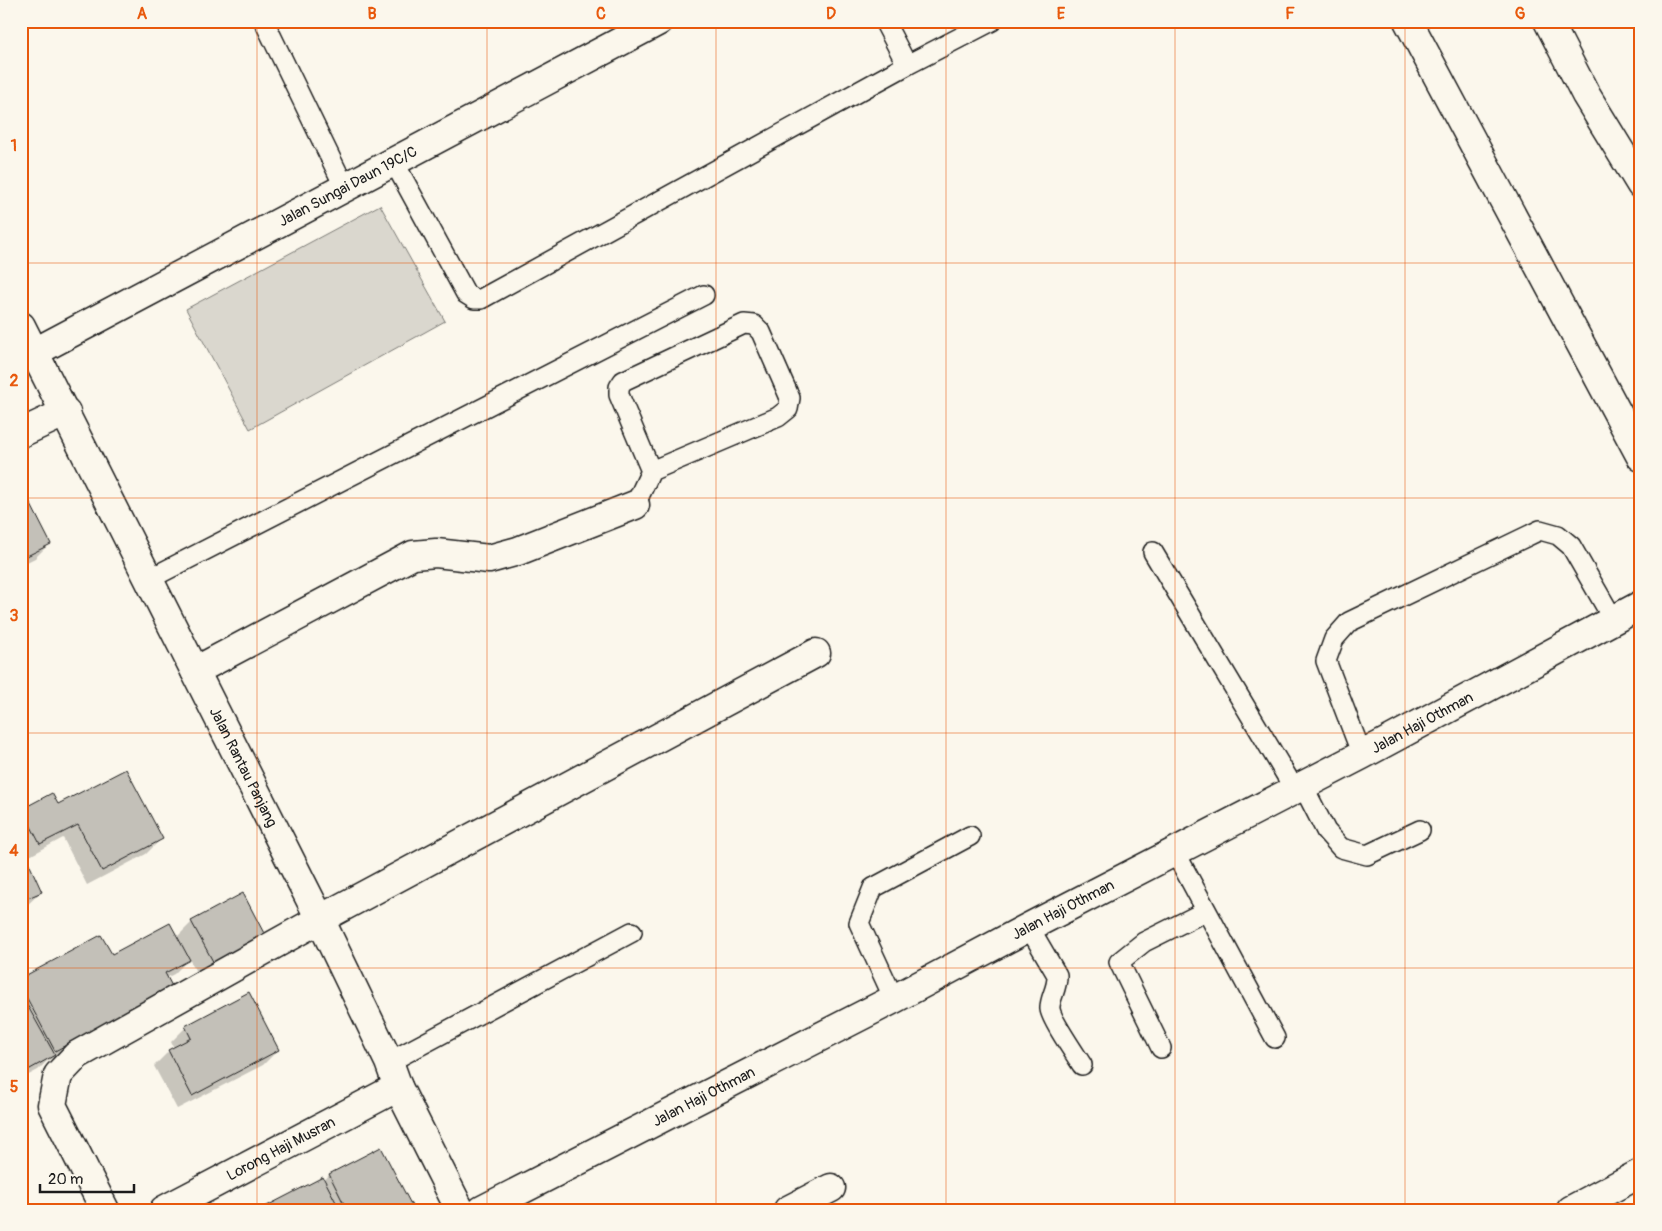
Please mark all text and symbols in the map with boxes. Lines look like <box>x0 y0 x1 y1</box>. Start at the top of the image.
text: A <box>137 4 148 24</box>
text: B <box>367 4 377 24</box>
text: C <box>596 4 606 24</box>
text: D <box>826 4 836 24</box>
text: E <box>1057 4 1066 24</box>
text: F <box>1285 4 1295 24</box>
text: G <box>1515 4 1526 24</box>
text: 1 <box>11 136 17 156</box>
street label: Jalan Sungai Daun 19C/C <box>275 142 421 231</box>
text: 2 <box>10 371 19 391</box>
text: 3 <box>10 606 19 626</box>
street label: Jalan Haji Othman <box>1368 688 1477 758</box>
street label: Jalan Rantau Panjang <box>205 704 281 830</box>
text: 4 <box>9 841 19 861</box>
street label: Jalan Haji Othman <box>1009 876 1118 944</box>
street label: Jalan Haji Othman <box>649 1063 758 1131</box>
text: 5 <box>10 1077 19 1097</box>
street label: Lorong Haji Musran <box>223 1113 339 1185</box>
scale bar <box>40 1161 134 1193</box>
text: 20 m <box>48 1170 83 1189</box>

